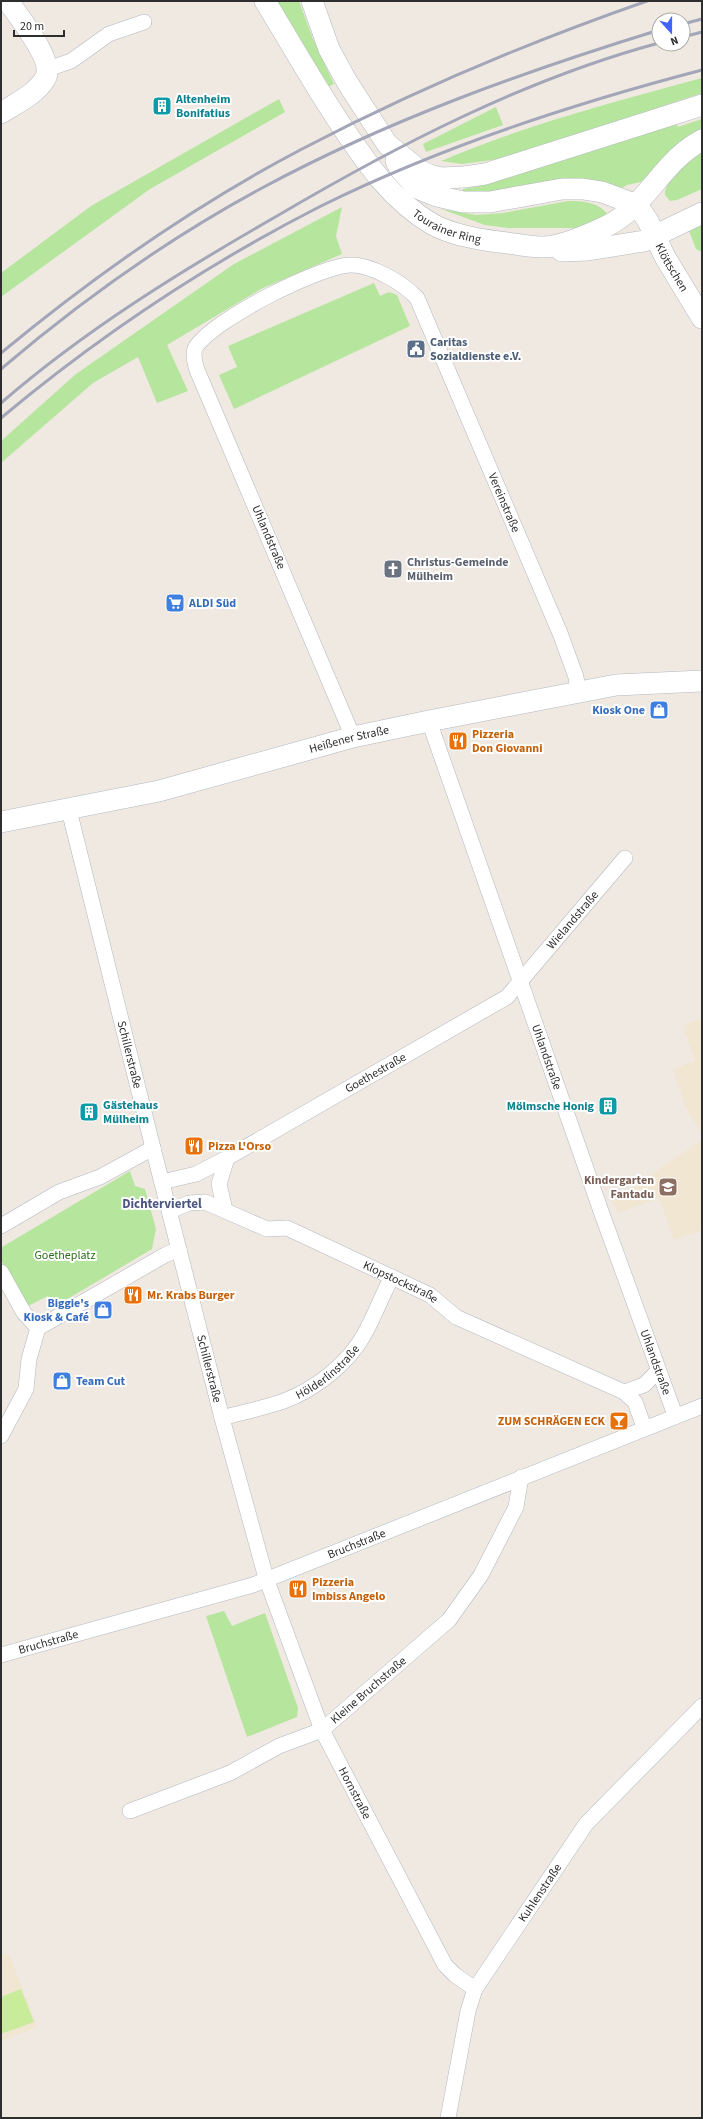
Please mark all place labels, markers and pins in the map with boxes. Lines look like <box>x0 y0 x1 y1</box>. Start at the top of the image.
place label: Altenheim Bonifatius <box>175 91 230 122</box>
building icon: Altenheim Bonifatius <box>151 95 173 117</box>
place label: Caritas Sozialdienste e.V. <box>430 334 521 365</box>
public building icon: Caritas Sozialdienste e.V. <box>405 338 427 360</box>
place label: Christus-Gemeinde Mülheim <box>407 554 508 585</box>
church icon: Christus-Gemeinde Mülheim <box>382 558 404 580</box>
supermarket icon: ALDI Süd <box>164 592 186 614</box>
place label: ALDI Süd <box>188 595 236 612</box>
shop icon: Kiosk One <box>648 699 670 721</box>
place label: Kiosk One <box>592 702 645 719</box>
place label: Pizzeria Don Giovanni <box>472 726 542 757</box>
restaurant icon: Pizzeria Don Giovanni <box>447 730 469 752</box>
building icon: Mölmsche Honig <box>597 1095 619 1117</box>
place label: Gästehaus Mülheim <box>103 1097 158 1128</box>
place label: Mölmsche Honig <box>507 1098 595 1115</box>
building icon: Gästehaus Mülheim <box>78 1101 100 1123</box>
restaurant icon: Pizza L'Orso <box>183 1135 205 1157</box>
place label: Pizza L'Orso <box>208 1138 271 1155</box>
place label: Kindergarten Fantadu <box>584 1172 654 1203</box>
school or university icon: Kindergarten Fantadu <box>657 1176 679 1198</box>
restaurant icon: Mr. Krabs Burger <box>122 1284 144 1306</box>
place label: Mr. Krabs Burger <box>147 1287 235 1304</box>
place label: Biggie's Kiosk & Café <box>24 1295 89 1326</box>
shop icon: Biggie's Kiosk & Café <box>92 1299 114 1321</box>
shop icon: Team Cut <box>51 1370 73 1392</box>
place label: Team Cut <box>76 1373 126 1390</box>
bar icon: ZUM SCHRÄGEN ECK <box>608 1410 630 1432</box>
place label: ZUM SCHRÄGEN ECK <box>498 1413 606 1430</box>
place label: Pizzeria Imbiss Angelo <box>312 1574 386 1605</box>
restaurant icon: Pizzeria Imbiss Angelo <box>287 1578 309 1600</box>

